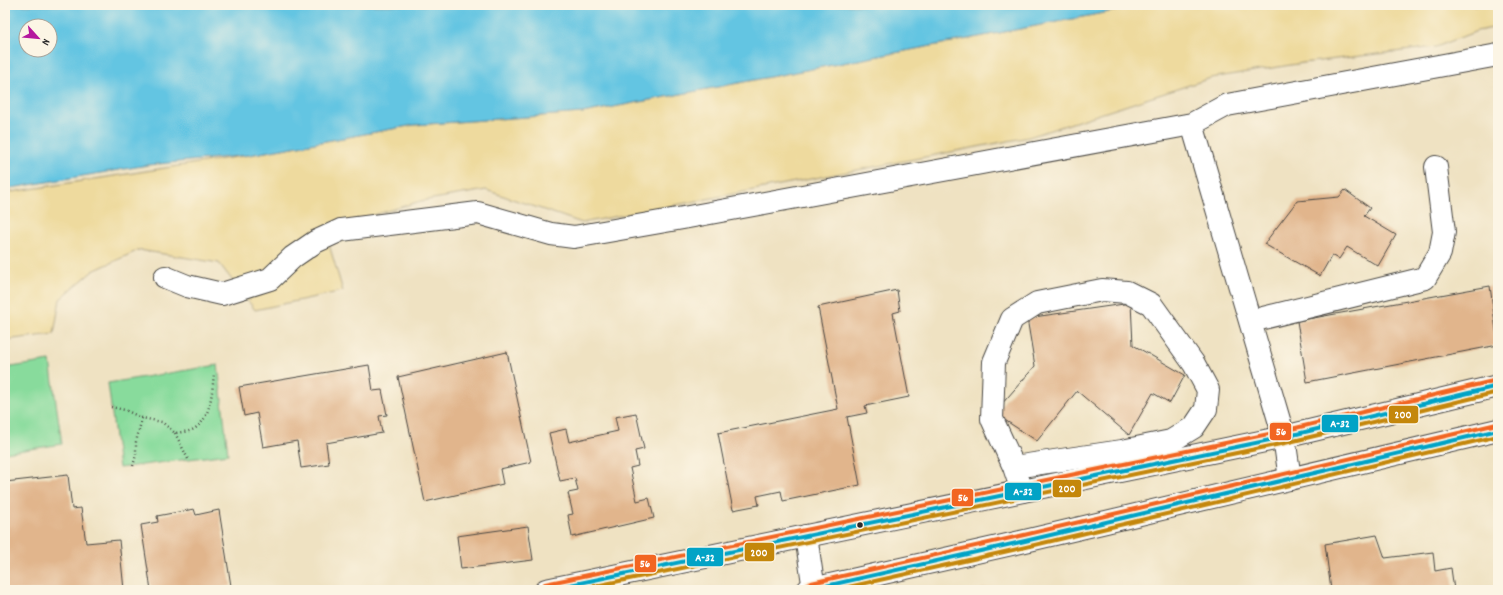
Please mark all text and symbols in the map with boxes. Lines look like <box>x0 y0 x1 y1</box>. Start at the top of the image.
north arrow <box>18 18 58 58</box>
text: N <box>37 36 53 48</box>
line badge: 200 <box>1388 405 1419 424</box>
text: 200 <box>1395 408 1411 424</box>
line badge: A-32 <box>1321 414 1359 433</box>
text: A-32 <box>1330 417 1350 433</box>
line badge: 56 <box>1269 422 1292 441</box>
text: 56 <box>1276 425 1287 441</box>
line badge: 200 <box>1052 479 1082 498</box>
line badge: A-32 <box>1004 482 1042 501</box>
text: 200 <box>1059 482 1075 498</box>
text: A-32 <box>1013 485 1033 501</box>
line badge: 56 <box>951 488 974 507</box>
text: 56 <box>958 491 969 507</box>
unlabelled marker <box>855 520 865 530</box>
line badge: 200 <box>744 542 775 562</box>
text: 200 <box>751 546 767 562</box>
line badge: A-32 <box>686 547 724 567</box>
text: A-32 <box>695 551 715 567</box>
line badge: 56 <box>634 554 657 573</box>
text: 56 <box>640 557 651 573</box>

